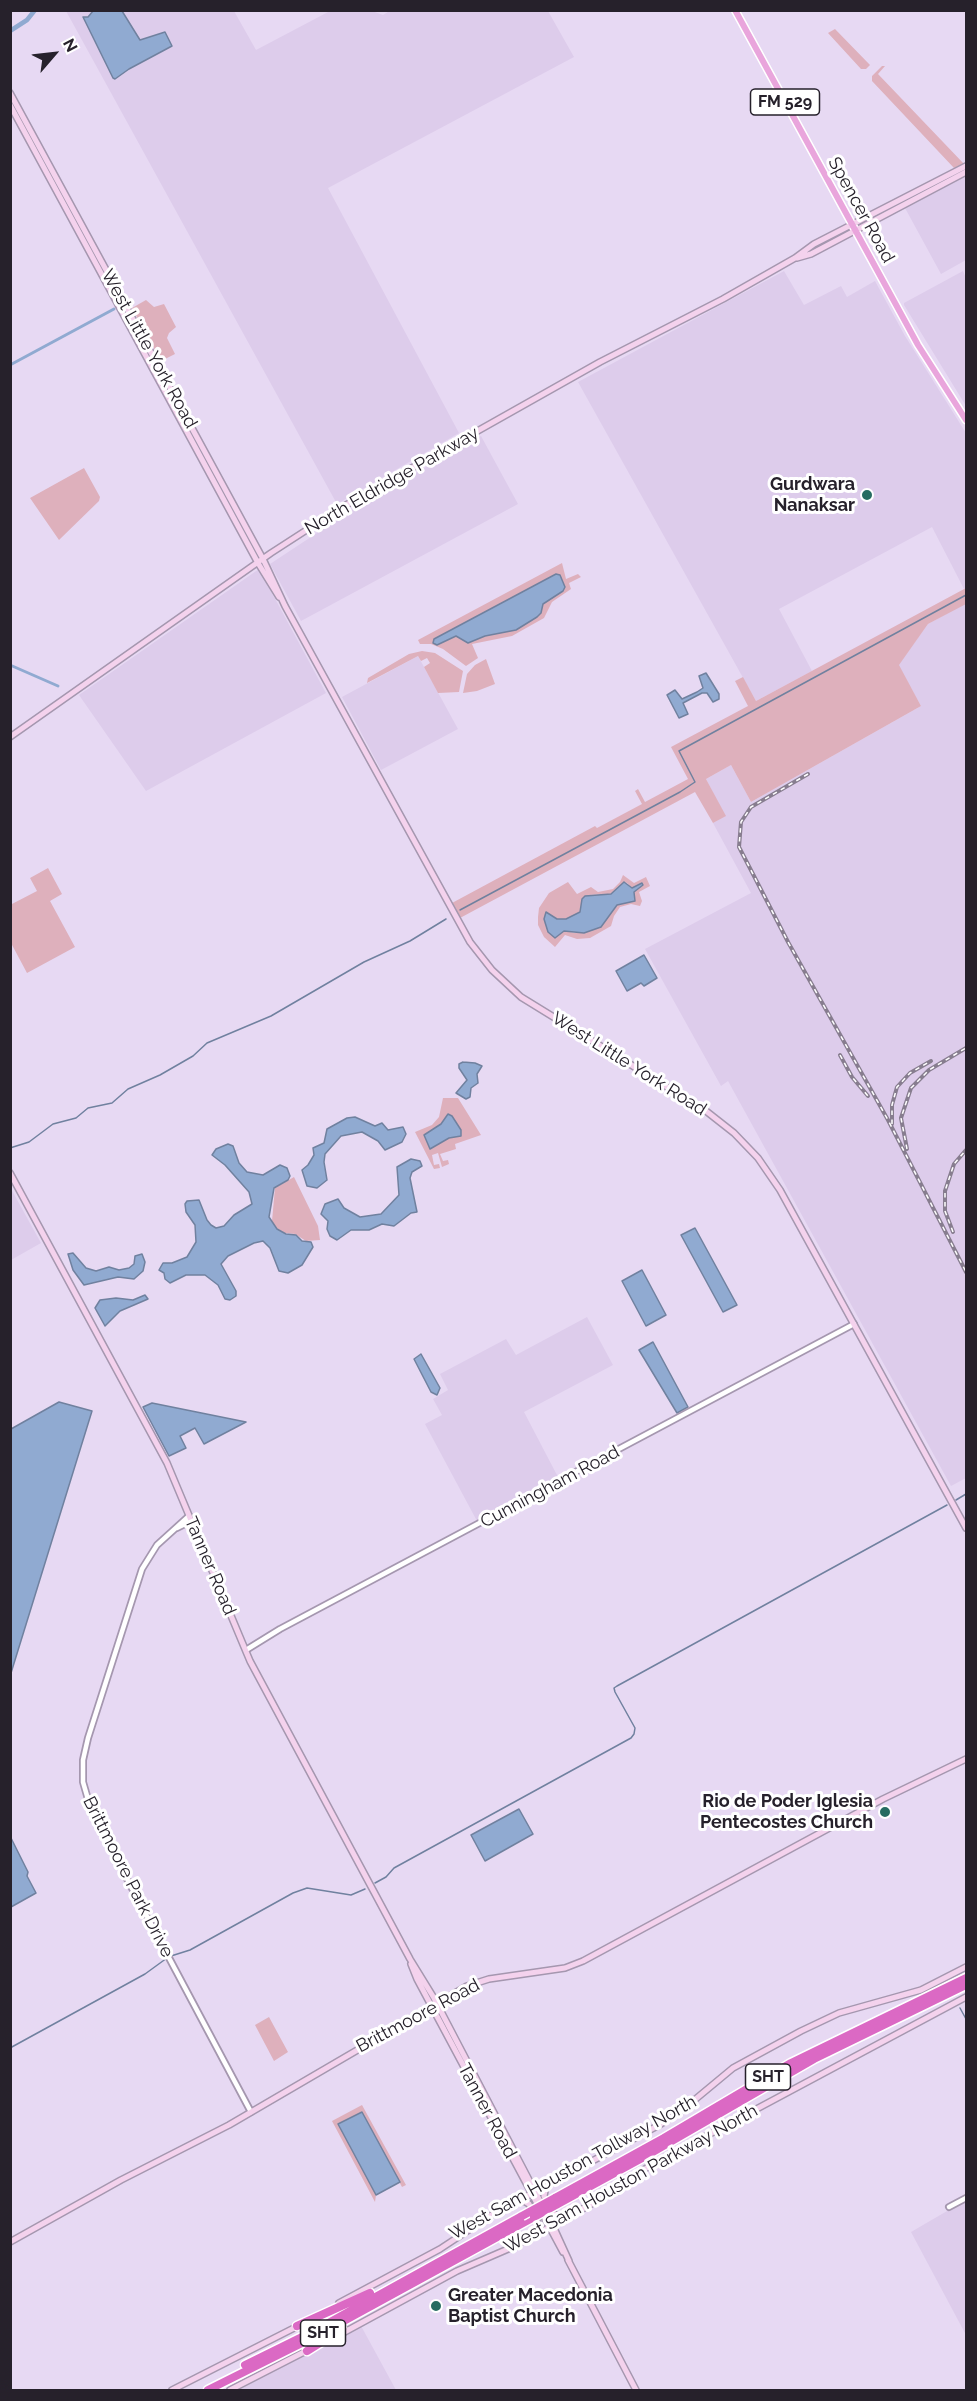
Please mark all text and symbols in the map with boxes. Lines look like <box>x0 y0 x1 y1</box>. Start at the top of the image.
north arrow <box>24 24 84 84</box>
text: N <box>59 35 82 55</box>
road number: FM 529 <box>750 89 820 115</box>
street label: Spencer Road <box>823 153 899 267</box>
street label: West Little York Road <box>96 266 202 432</box>
street label: North Eldridge Parkway <box>301 422 483 540</box>
place label: Gurdwara Nanaksar <box>770 474 855 516</box>
marker: Gurdwara Nanaksar <box>860 488 874 502</box>
street label: West Little York Road <box>548 1008 710 1120</box>
street label: Cunningham Road <box>477 1441 623 1533</box>
street label: Tanner Road <box>180 1514 240 1618</box>
place label: Rio de Poder Iglesia Pentecostes Church <box>700 1791 873 1834</box>
street label: Brittmoore Park Drive <box>78 1793 178 1961</box>
marker: Rio de Poder Iglesia Pentecostes Church <box>878 1805 892 1819</box>
street label: Brittmoore Road <box>353 1974 483 2058</box>
street label: Tanner Road <box>453 2060 521 2162</box>
road number: SHT <box>746 2064 790 2090</box>
street label: West Sam Houston Tollway North <box>446 2091 700 2245</box>
street label: West Sam Houston Parkway North <box>500 2100 762 2258</box>
place label: Greater Macedonia Baptist Church <box>448 2285 613 2328</box>
marker: Greater Macedonia Baptist Church <box>429 2299 443 2313</box>
road number: SHT <box>300 2320 346 2346</box>

